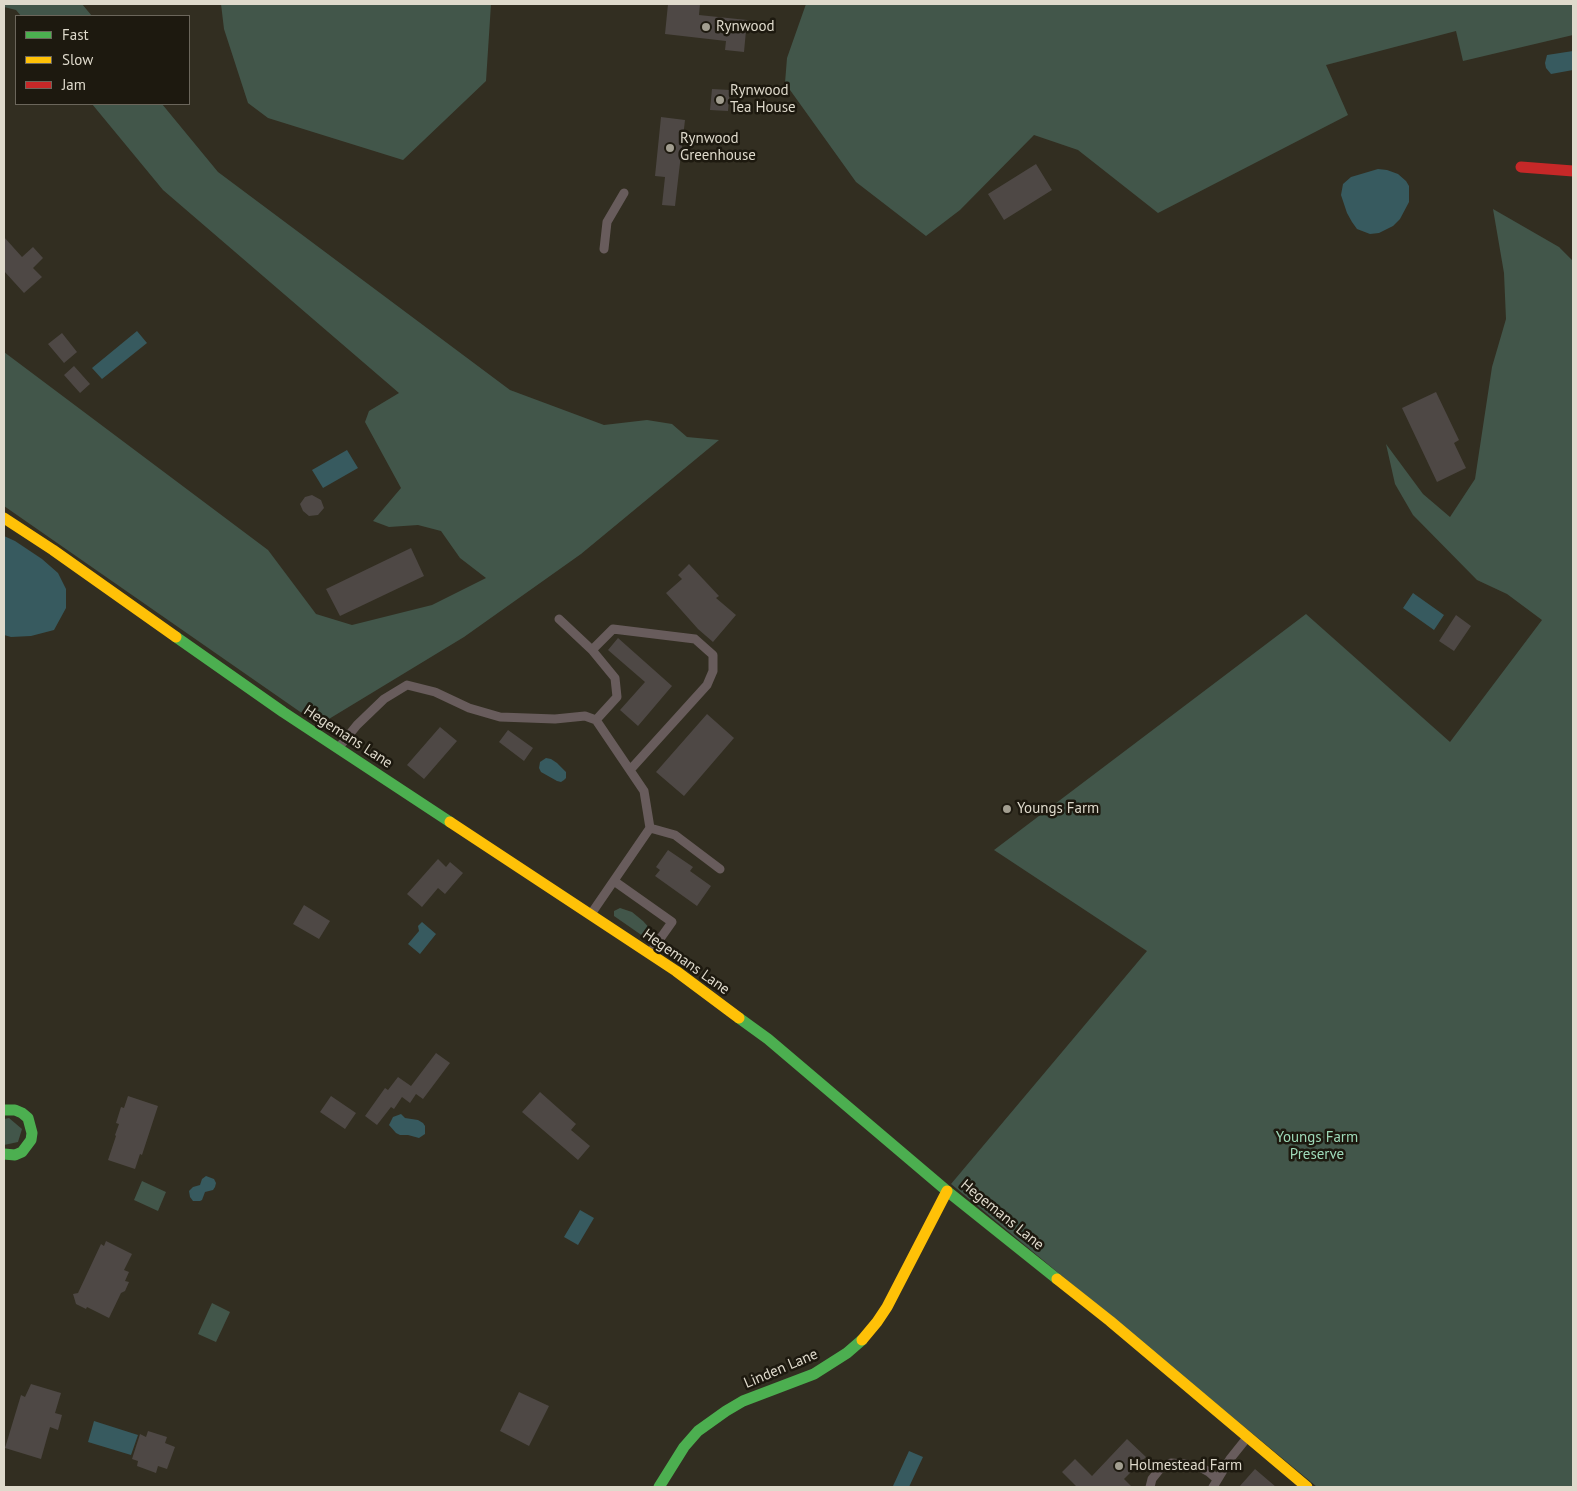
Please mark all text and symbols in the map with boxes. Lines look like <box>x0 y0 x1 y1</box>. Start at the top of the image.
legend <box>15 15 190 105</box>
place label: Rynwood <box>716 18 775 36</box>
marker: Rynwood <box>700 21 712 33</box>
text: Fast <box>62 25 89 44</box>
text: Slow <box>62 50 93 69</box>
text: Jam <box>62 75 86 94</box>
place label: Rynwood Tea House <box>730 82 796 117</box>
marker: Rynwood Tea House <box>714 94 726 106</box>
place label: Rynwood Greenhouse <box>680 130 756 165</box>
marker: Rynwood Greenhouse <box>664 142 676 154</box>
street label: Hegemans Lane <box>300 702 396 772</box>
place label: Youngs Farm <box>1017 800 1099 818</box>
marker: Youngs Farm <box>1001 803 1013 815</box>
street label: Hegemans Lane <box>639 925 733 999</box>
park label: Youngs Farm Preserve <box>1276 1129 1358 1164</box>
street label: Hegemans Lane <box>957 1176 1047 1254</box>
street label: Linden Lane <box>741 1345 821 1393</box>
place label: Holmestead Farm <box>1129 1457 1242 1475</box>
marker: Holmestead Farm <box>1113 1460 1125 1472</box>

